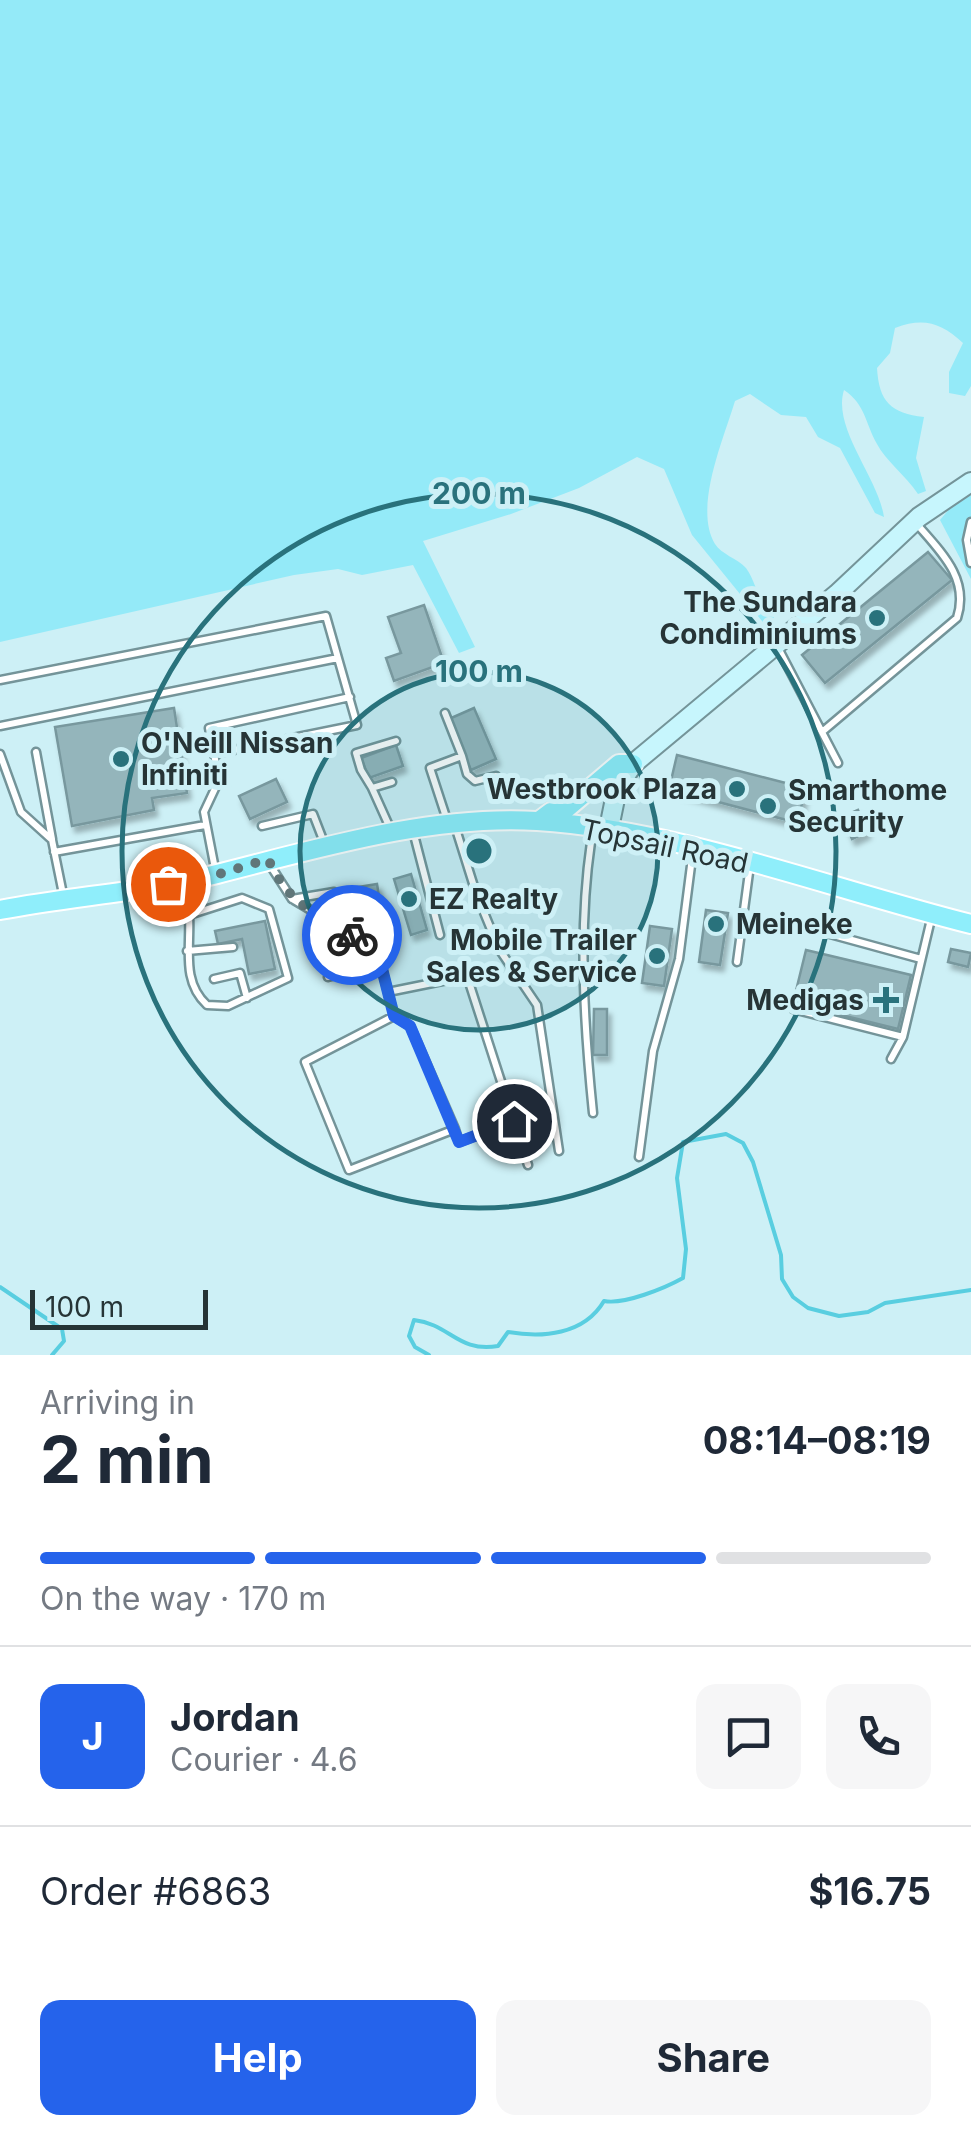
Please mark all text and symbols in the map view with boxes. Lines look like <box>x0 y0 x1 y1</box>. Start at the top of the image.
text: 200 m <box>432 475 526 511</box>
place label: The Sundara Condiminiums <box>660 585 857 651</box>
marker: The Sundara Condiminiums <box>866 607 888 629</box>
text: 100 m <box>435 653 523 689</box>
place label: O'Neill Nissan Infiniti <box>141 726 333 792</box>
marker: O'Neill Nissan Infiniti <box>110 748 132 770</box>
place label: Westbrook Plaza <box>487 772 717 806</box>
place label: Smarthome Security <box>788 773 947 839</box>
marker: Westbrook Plaza <box>726 778 748 800</box>
marker: Smarthome Security <box>757 795 779 817</box>
street label: Topsail Road <box>579 812 751 880</box>
centre of rings <box>461 833 497 869</box>
pin <box>126 842 211 927</box>
icon: bag <box>141 857 196 912</box>
place label: EZ Realty <box>429 882 558 916</box>
courier <box>302 885 402 985</box>
marker: EZ Realty <box>398 888 420 910</box>
place label: Meineke <box>736 907 853 941</box>
icon: bike <box>325 908 380 963</box>
marker: Meineke <box>705 913 727 935</box>
place label: Mobile Trailer Sales & Service <box>426 923 637 989</box>
marker: Mobile Trailer Sales & Service <box>646 945 668 967</box>
place label: Medigas <box>746 983 864 1017</box>
marker: Medigas <box>873 987 899 1013</box>
pin <box>472 1079 557 1164</box>
icon: home <box>487 1094 542 1149</box>
scale bar <box>30 1285 208 1330</box>
text: 100 m <box>45 1290 124 1324</box>
text: Arriving in <box>40 1383 195 1422</box>
text: 08:14–08:19 <box>703 1417 931 1463</box>
text: 2 min <box>40 1420 214 1499</box>
text: On the way · 170 m <box>40 1579 326 1618</box>
button: chat <box>696 1684 801 1789</box>
button: phone <box>826 1684 931 1789</box>
text: Jordan <box>170 1694 300 1740</box>
text: J <box>81 1713 104 1759</box>
text: Courier · 4.6 <box>170 1740 358 1779</box>
text: Order #6863 <box>40 1868 271 1914</box>
text: $16.75 <box>808 1868 931 1914</box>
button: Help <box>40 2000 476 2115</box>
button: Share <box>496 2000 931 2115</box>

